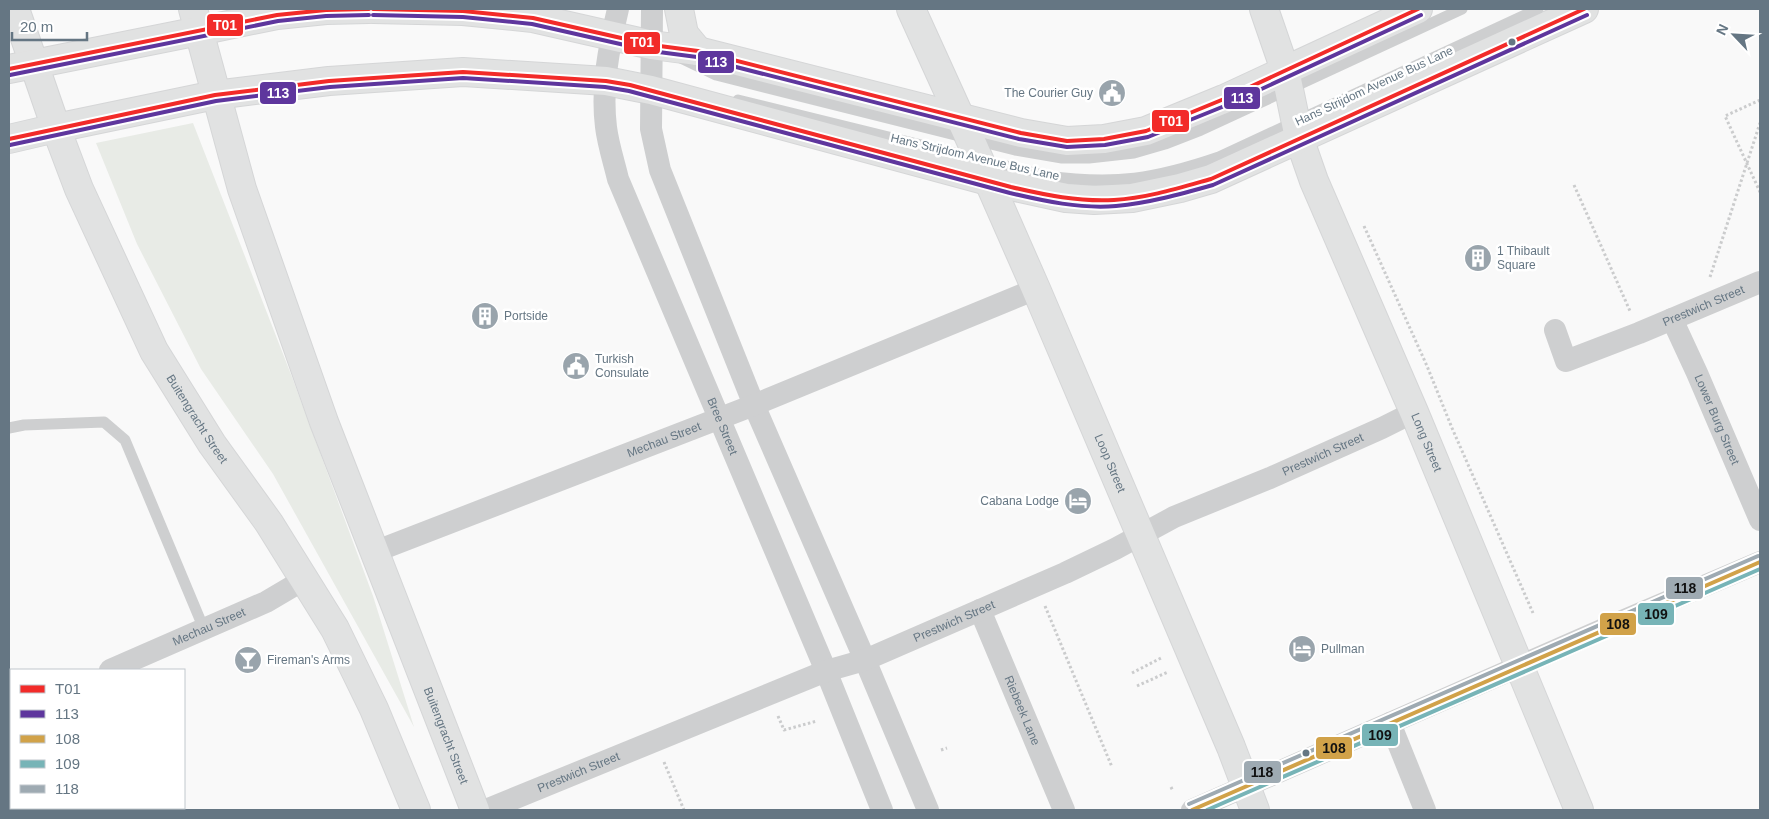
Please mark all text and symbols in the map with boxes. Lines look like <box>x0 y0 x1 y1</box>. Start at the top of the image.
scale bar <box>12 10 88 42</box>
north arrow <box>1709 10 1759 60</box>
line badge: T01 <box>206 13 244 37</box>
text: T01 <box>213 17 237 33</box>
text: 20 m <box>20 18 53 35</box>
text: N <box>1713 22 1732 37</box>
line badge: T01 <box>623 31 661 55</box>
text: T01 <box>630 34 654 50</box>
unlabelled marker <box>1507 37 1517 47</box>
street label: Hans Strijdom Avenue Bus Lane <box>1293 43 1455 129</box>
line badge: 113 <box>697 50 735 74</box>
text: 113 <box>705 54 728 70</box>
public building icon: The Courier Guy <box>1097 78 1127 108</box>
line badge: 113 <box>259 81 297 105</box>
text: 113 <box>267 85 290 101</box>
place label: The Courier Guy <box>1004 86 1093 100</box>
line badge: 113 <box>1223 86 1261 110</box>
text: 113 <box>1231 90 1254 106</box>
line badge: T01 <box>1151 109 1190 133</box>
text: T01 <box>1159 113 1183 129</box>
street label: Hans Strijdom Avenue Bus Lane <box>889 131 1061 183</box>
building icon: 1 Thibault Square <box>1463 243 1493 273</box>
place label: 1 Thibault Square <box>1497 244 1550 272</box>
street label: Prestwich Street <box>1660 282 1747 329</box>
building icon: Portside <box>470 301 500 331</box>
place label: Portside <box>504 309 548 323</box>
public building icon: Turkish Consulate <box>561 351 591 381</box>
place label: Turkish Consulate <box>595 352 649 380</box>
street label: Buitengracht Street <box>163 372 231 467</box>
street label: Lower Burg Street <box>1691 372 1743 467</box>
street label: Bree Street <box>704 395 741 458</box>
street label: Long Street <box>1408 411 1445 474</box>
street label: Mechau Street <box>625 419 704 460</box>
street label: Prestwich Street <box>1280 430 1366 479</box>
street label: Loop Street <box>1092 432 1129 495</box>
hotel icon: Cabana Lodge <box>1063 486 1093 516</box>
place label: Cabana Lodge <box>980 494 1059 508</box>
line badge: 118 <box>1665 576 1704 600</box>
text: 118 <box>1674 580 1697 596</box>
street label: Prestwich Street <box>911 597 998 645</box>
line badge: 109 <box>1637 602 1675 626</box>
street label: Mechau Street <box>170 605 248 649</box>
text: 109 <box>1644 606 1668 622</box>
line badge: 108 <box>1599 612 1637 636</box>
text: 108 <box>1606 616 1630 632</box>
hotel icon: Pullman <box>1287 634 1317 664</box>
place label: Pullman <box>1321 642 1364 656</box>
bar icon: Fireman's Arms <box>233 645 263 675</box>
place label: Fireman's Arms <box>267 653 350 667</box>
legend <box>10 669 185 809</box>
street label: Riebeek Lane <box>1001 674 1043 748</box>
text: T01 <box>55 680 81 697</box>
street label: Buitengracht Street <box>421 685 471 787</box>
text: 113 <box>55 705 79 722</box>
line badge: 109 <box>1361 723 1399 747</box>
text: 109 <box>1368 727 1392 743</box>
text: 108 <box>55 730 80 747</box>
line badge: 108 <box>1315 736 1353 760</box>
text: 108 <box>1322 740 1346 756</box>
unlabelled marker <box>1301 748 1311 758</box>
street label: Prestwich Street <box>535 749 622 795</box>
text: 109 <box>55 755 80 772</box>
line badge: 118 <box>1243 760 1282 784</box>
text: 118 <box>1251 764 1274 780</box>
text: 118 <box>55 780 79 797</box>

